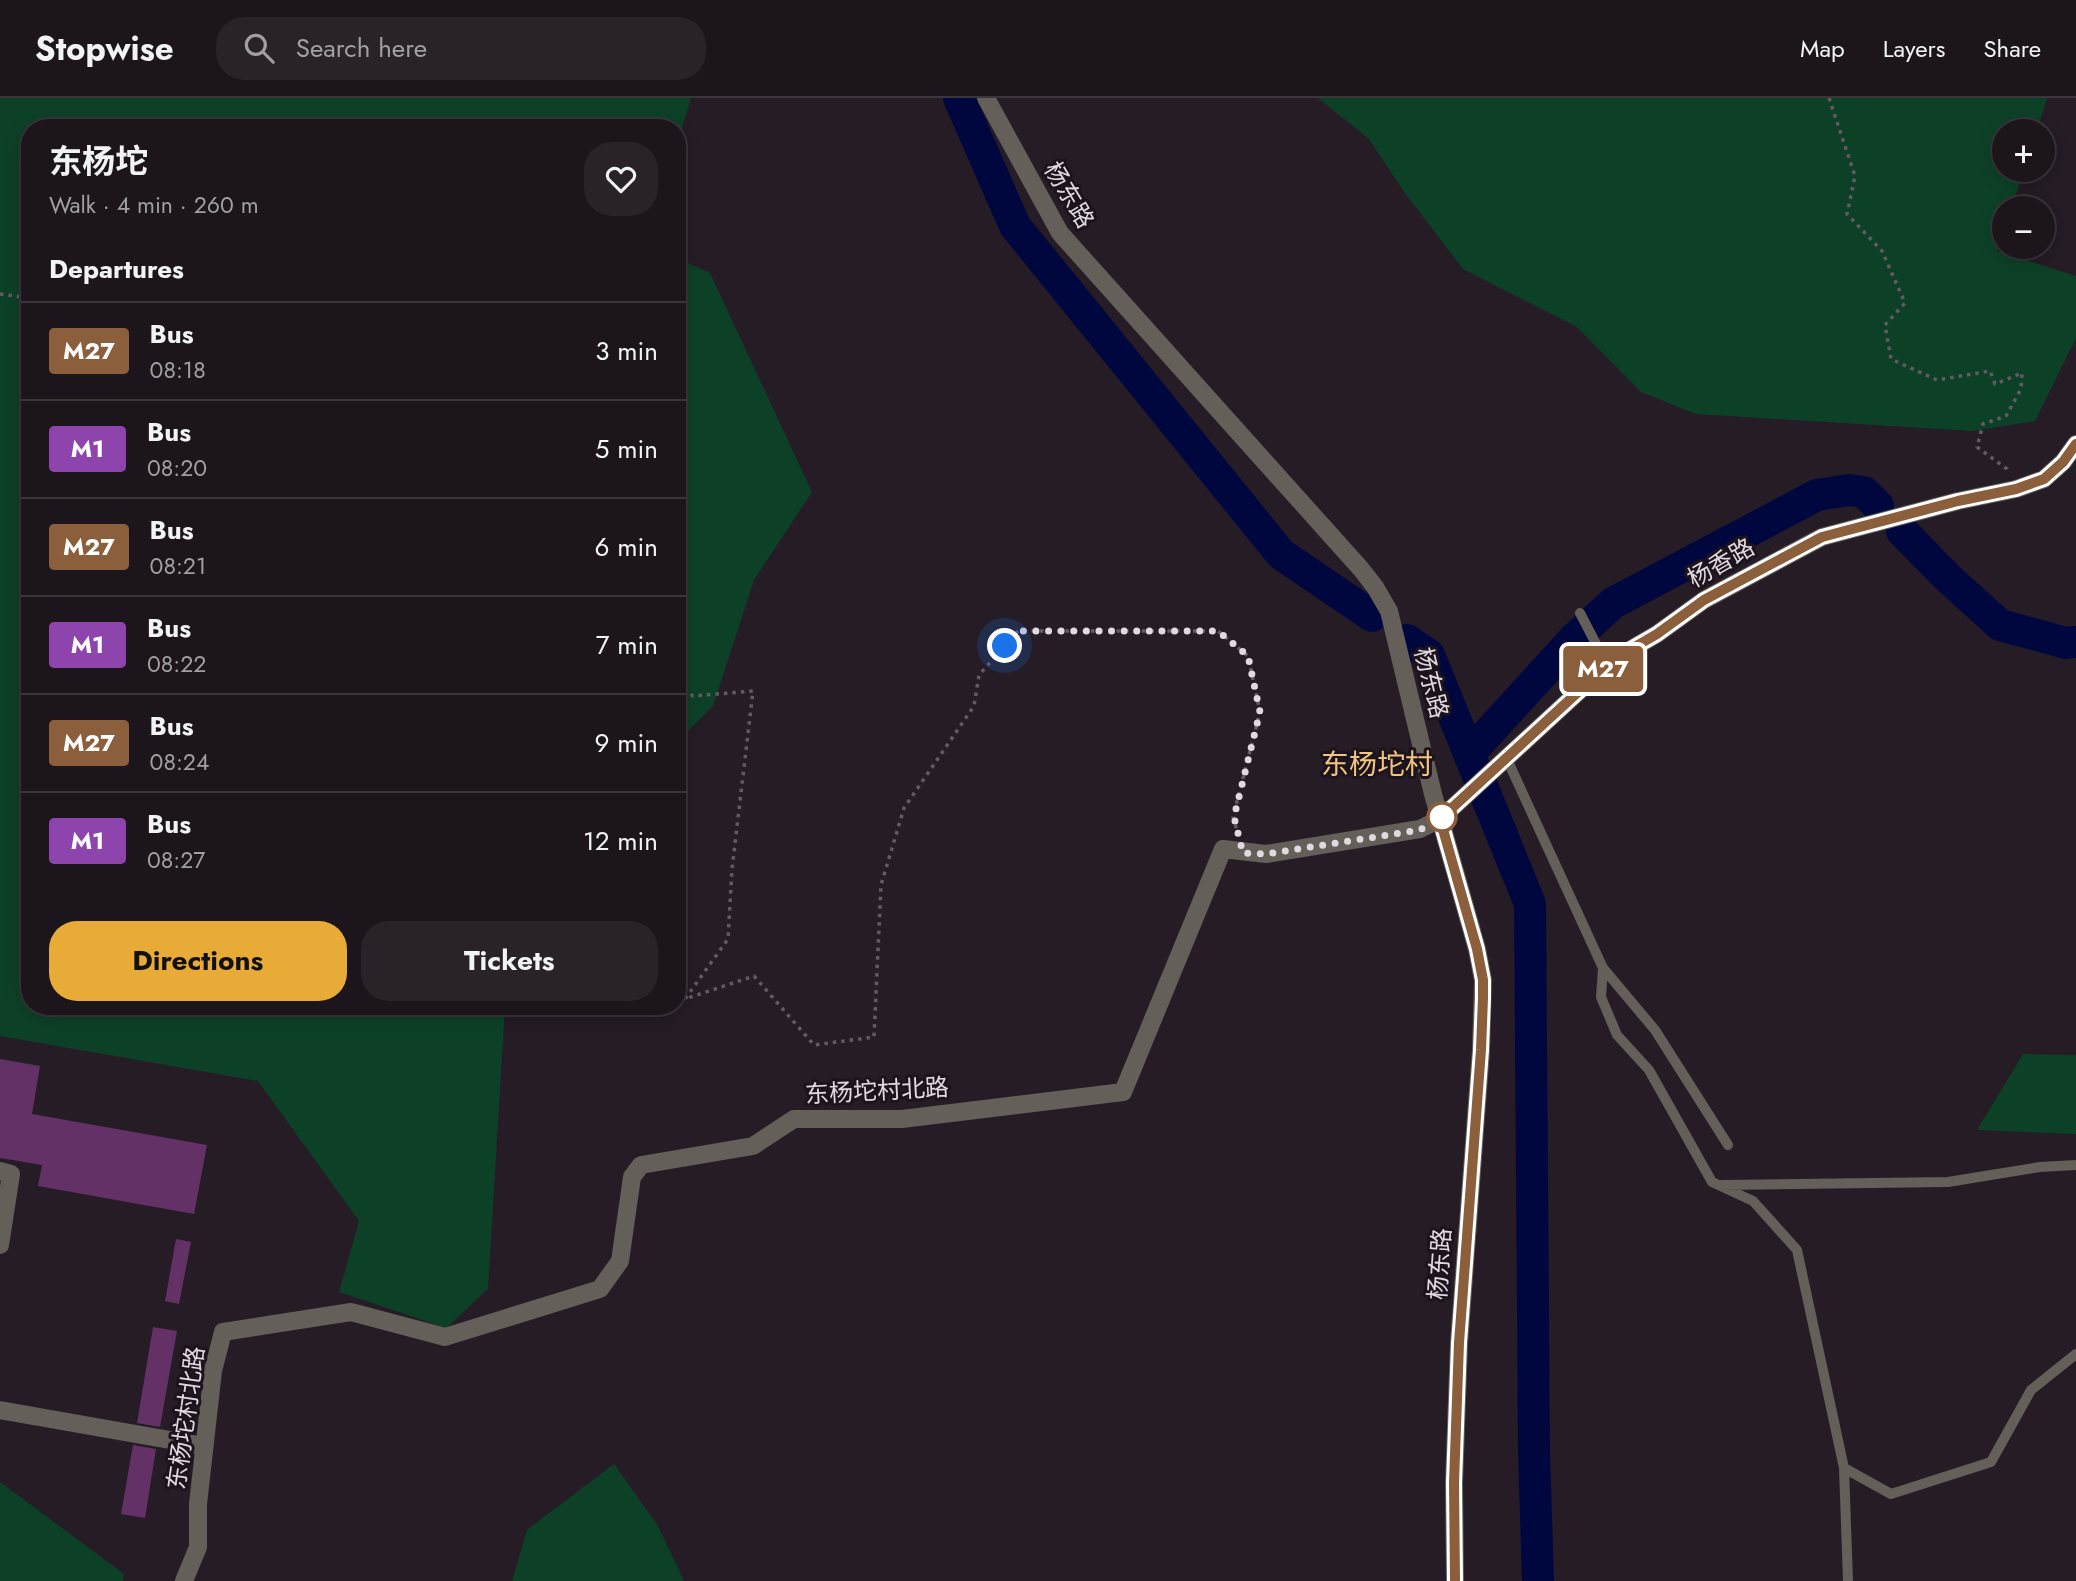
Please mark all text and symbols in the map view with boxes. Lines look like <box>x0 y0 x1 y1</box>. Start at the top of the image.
search box <box>216 17 706 80</box>
text: Stopwise <box>35 25 174 72</box>
icon: search <box>240 29 278 67</box>
text: Search here <box>296 29 427 67</box>
text: Map <box>1800 31 1845 66</box>
text: Layers <box>1883 31 1945 66</box>
text: Share <box>1983 31 2041 66</box>
map controls <box>1992 119 2055 259</box>
button: + <box>1992 119 2055 182</box>
text: 东杨坨 <box>49 138 148 185</box>
button: heart <box>584 142 658 216</box>
street label: 杨东路 <box>1036 155 1103 235</box>
text: Walk · 4 min · 260 m <box>49 188 259 222</box>
button: − <box>1992 196 2055 259</box>
text: Departures <box>49 250 184 288</box>
text: Bus <box>150 315 194 353</box>
text: 3 min <box>595 332 658 370</box>
text: M27 <box>63 333 115 368</box>
text: 08:18 <box>150 353 206 387</box>
text: Bus <box>147 413 191 451</box>
text: 5 min <box>595 430 658 468</box>
text: M1 <box>71 431 104 466</box>
text: 08:20 <box>147 451 207 485</box>
text: Bus <box>150 511 194 549</box>
text: 6 min <box>595 528 658 566</box>
text: M27 <box>63 529 115 564</box>
street label: 杨香路 <box>1681 529 1761 596</box>
text: 08:21 <box>150 549 206 583</box>
text: Bus <box>147 609 191 647</box>
text: 7 min <box>596 626 658 664</box>
text: M1 <box>71 627 104 662</box>
your location <box>987 628 1022 663</box>
street label: 杨东路 <box>1406 644 1457 722</box>
line badge: M27 <box>1563 646 1643 692</box>
text: 08:22 <box>147 647 206 681</box>
text: M27 <box>1577 651 1629 686</box>
text: Bus <box>150 707 194 745</box>
text: 9 min <box>595 724 658 762</box>
text: M27 <box>63 725 115 760</box>
district label: 东杨坨村 <box>1321 744 1433 785</box>
text: 08:24 <box>150 745 209 779</box>
unlabelled marker <box>1427 802 1457 832</box>
text: Bus <box>147 805 191 843</box>
text: 12 min <box>583 822 658 860</box>
text: M1 <box>71 823 104 858</box>
text: 08:27 <box>147 843 205 877</box>
button: Directions <box>49 921 347 1001</box>
button: Tickets <box>361 921 658 1001</box>
street label: 东杨坨村北路 <box>804 1069 950 1112</box>
street label: 杨东路 <box>1420 1227 1459 1301</box>
street label: 东杨坨村北路 <box>158 1344 213 1492</box>

